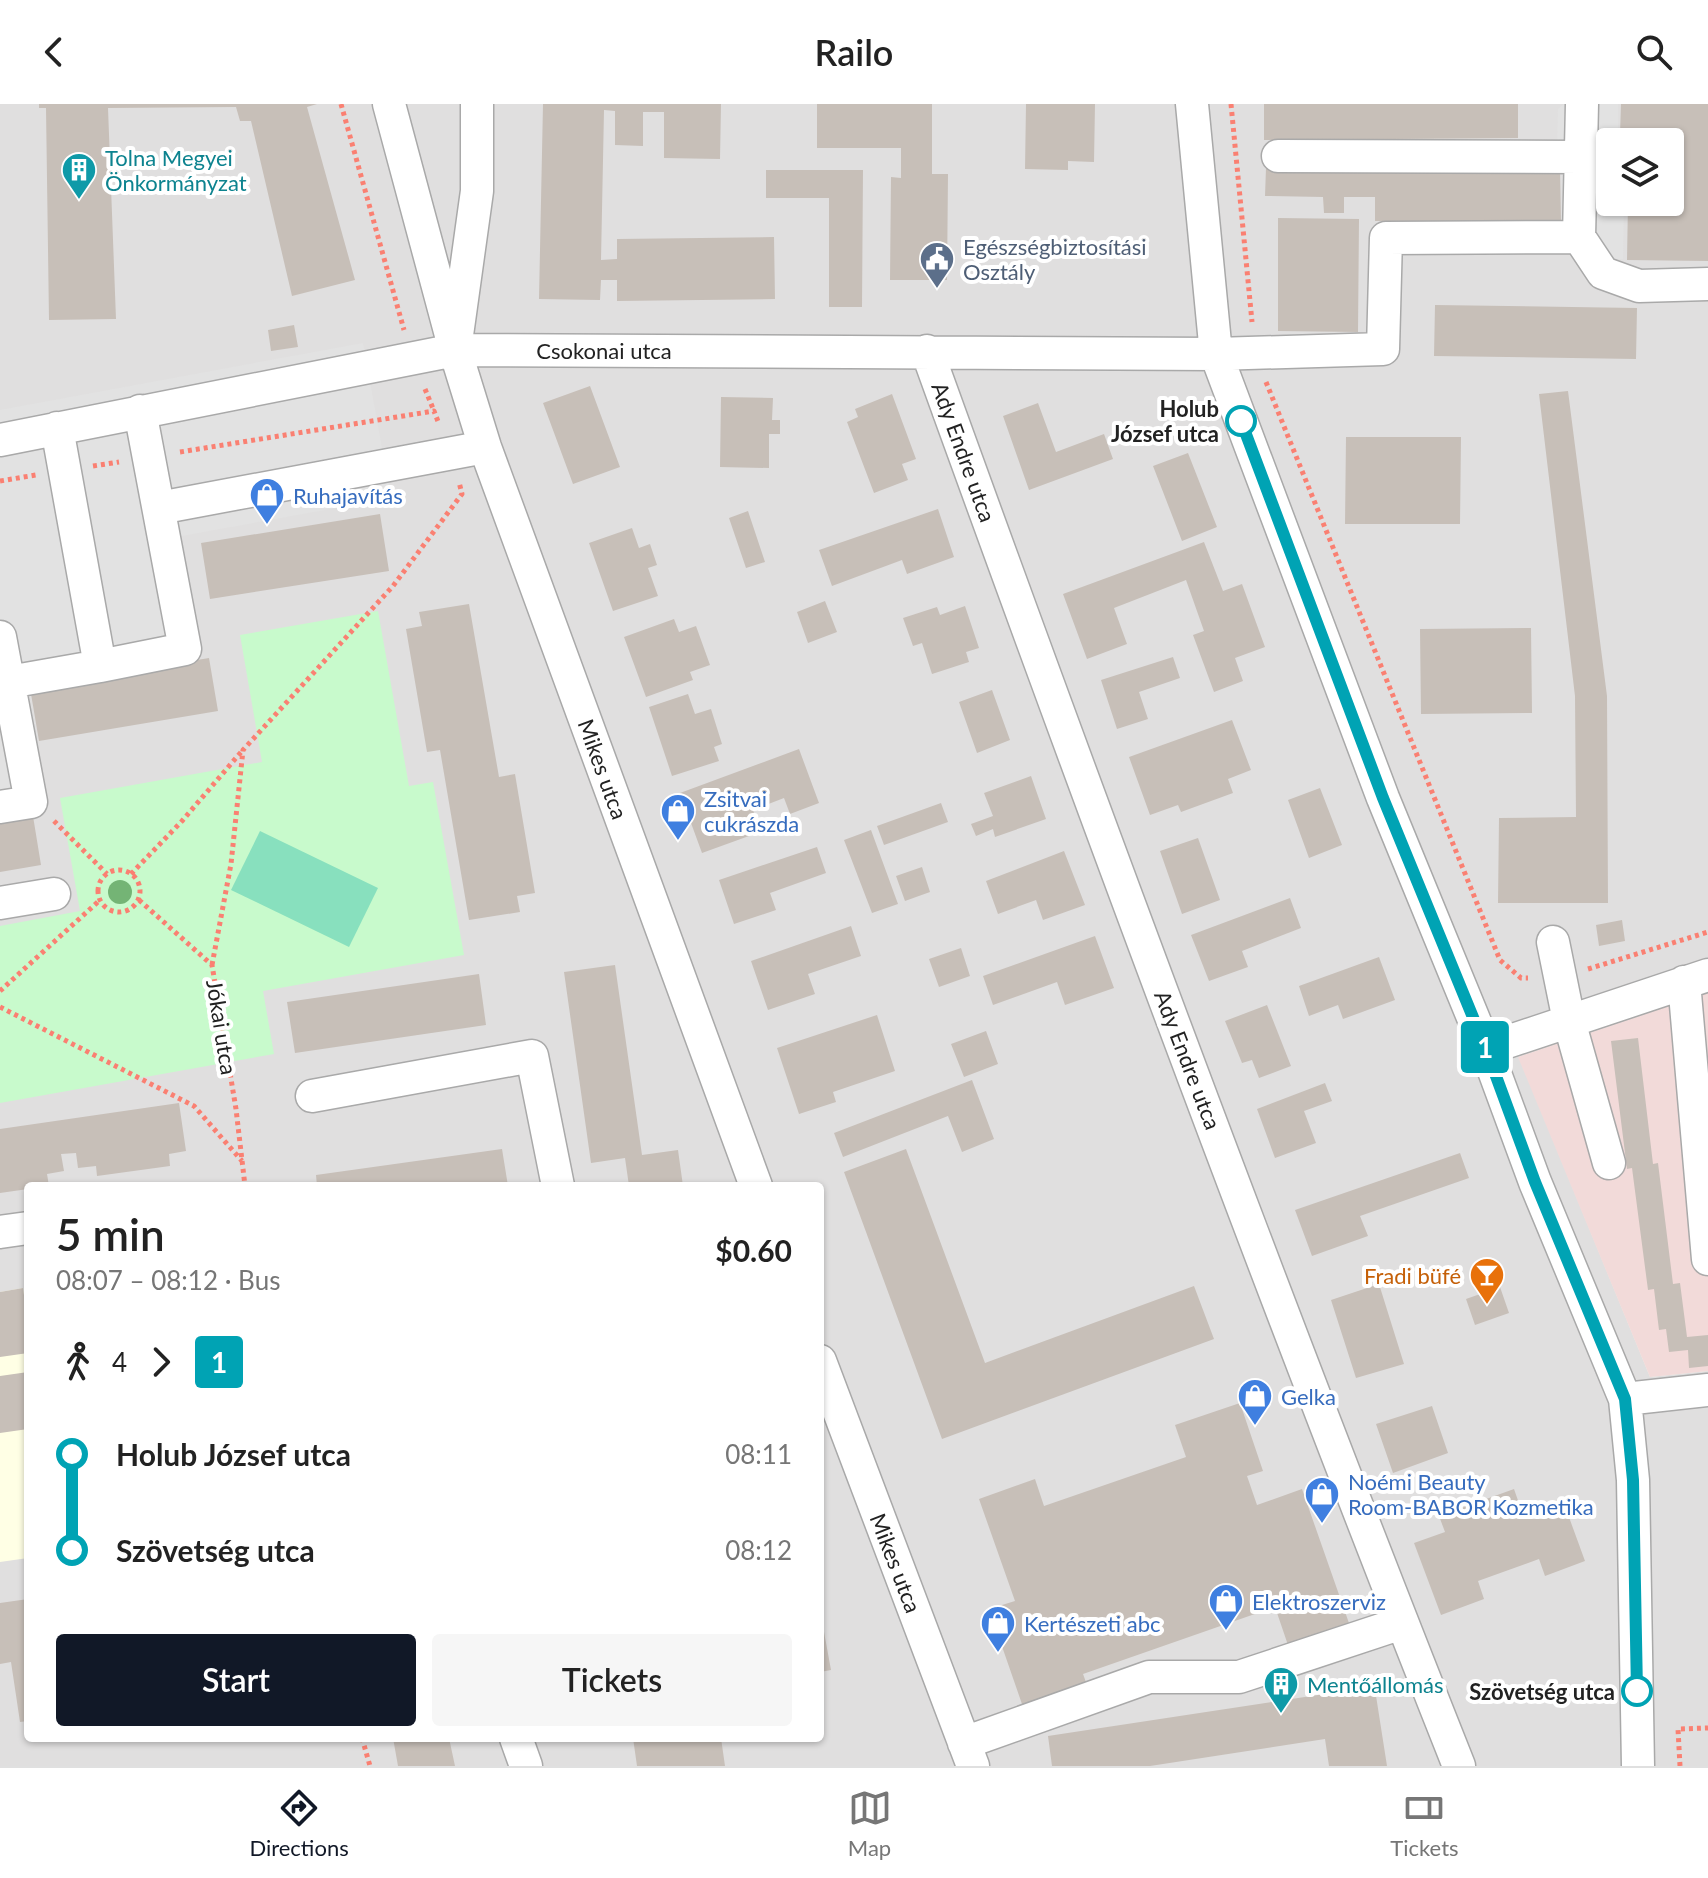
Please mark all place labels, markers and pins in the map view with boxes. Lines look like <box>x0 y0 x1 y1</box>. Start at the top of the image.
place label: Tolna Megyei Önkormányzat <box>105 144 247 196</box>
building icon: Tolna Megyei Önkormányzat <box>60 151 98 201</box>
place label: Egészségbiztosítási Osztály <box>963 233 1147 285</box>
public building icon: Egészségbiztosítási Osztály <box>918 240 956 290</box>
place label: Holub József utca <box>1111 395 1219 447</box>
marker: Holub József utca <box>1226 406 1256 436</box>
shop icon: Ruhajavítás <box>248 476 286 526</box>
place label: Ruhajavítás <box>293 482 403 509</box>
place label: Zsitvai cukrászda <box>704 785 799 837</box>
shop icon: Zsitvai cukrászda <box>659 792 697 842</box>
bar icon: Fradi büfé <box>1468 1256 1506 1306</box>
place label: Fradi büfé <box>1364 1262 1461 1289</box>
shop icon: Gelka <box>1236 1377 1274 1427</box>
place label: Gelka <box>1281 1383 1336 1410</box>
place label: Noémi Beauty Room-BABOR Kozmetika <box>1348 1468 1594 1520</box>
shop icon: Noémi Beauty Room-BABOR Kozmetika <box>1303 1475 1341 1525</box>
shop icon: Elektroszerviz <box>1207 1582 1245 1632</box>
place label: Elektroszerviz <box>1252 1588 1386 1615</box>
shop icon: Kertészeti abc <box>979 1604 1017 1654</box>
place label: Kertészeti abc <box>1024 1610 1161 1637</box>
building icon: Mentőállomás <box>1262 1665 1300 1715</box>
place label: Mentőállomás <box>1307 1671 1443 1698</box>
marker: Szövetség utca <box>1622 1676 1652 1706</box>
place label: Szövetség utca <box>1469 1678 1615 1705</box>

